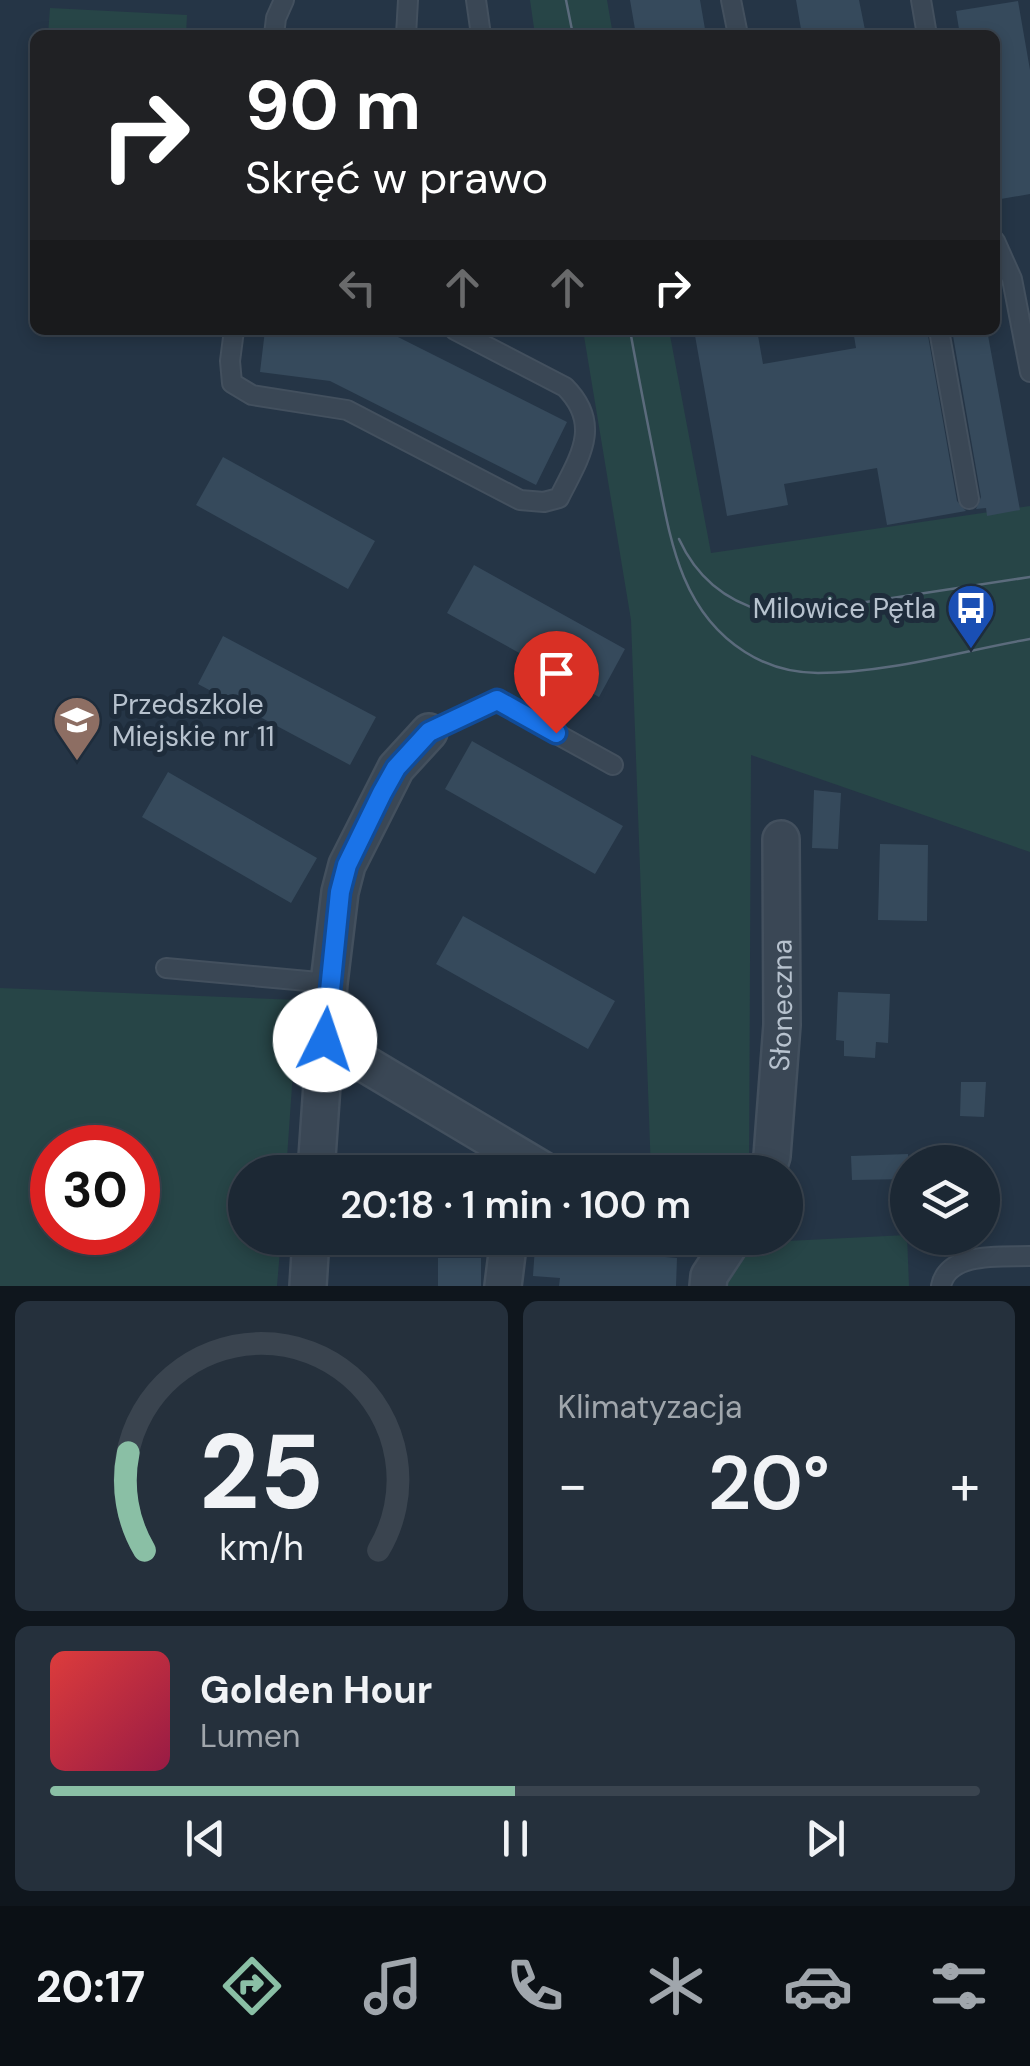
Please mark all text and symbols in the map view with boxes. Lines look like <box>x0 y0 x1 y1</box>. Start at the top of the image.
text: 90 m <box>245 60 421 151</box>
icon: right <box>80 70 210 200</box>
text: Skręć w prawo <box>245 148 548 207</box>
icon: left <box>330 260 385 315</box>
icon: ahead <box>435 260 490 315</box>
icon: ahead <box>540 260 595 315</box>
icon: right <box>645 260 700 315</box>
bus stop icon: Milowice Pętla <box>945 582 997 650</box>
place label: Milowice Pętla <box>753 590 936 627</box>
pin <box>514 631 599 734</box>
icon: arrive <box>529 646 584 701</box>
place label: Przedszkole Miejskie nr 11 <box>112 686 275 755</box>
school or university icon: Przedszkole Miejskie nr 11 <box>51 694 103 762</box>
street label: Słoneczna <box>760 939 801 1072</box>
position arrow <box>273 988 377 1092</box>
speed limit sign: 30 <box>30 1125 160 1255</box>
map controls <box>890 1145 1000 1255</box>
button: layers <box>890 1145 1000 1255</box>
text: 20:18 · 1 min · 100 m <box>340 1180 691 1230</box>
text: Klimatyzacja <box>558 1386 742 1428</box>
text: 25 <box>199 1405 324 1540</box>
text: 20° <box>708 1435 830 1532</box>
text: − <box>558 1449 588 1521</box>
text: + <box>950 1449 980 1521</box>
text: km/h <box>219 1525 303 1571</box>
text: Golden Hour <box>200 1665 432 1715</box>
text: Lumen <box>200 1715 300 1757</box>
icon: previous <box>178 1811 233 1866</box>
icon: pause <box>488 1811 543 1866</box>
icon: next <box>798 1811 853 1866</box>
icon: directions <box>217 1951 287 2021</box>
icon: music <box>358 1951 428 2021</box>
icon: phone <box>500 1951 570 2021</box>
icon: climate <box>641 1951 711 2021</box>
icon: car <box>783 1951 853 2021</box>
icon: filters <box>924 1951 994 2021</box>
text: 20:17 <box>36 1957 145 2016</box>

